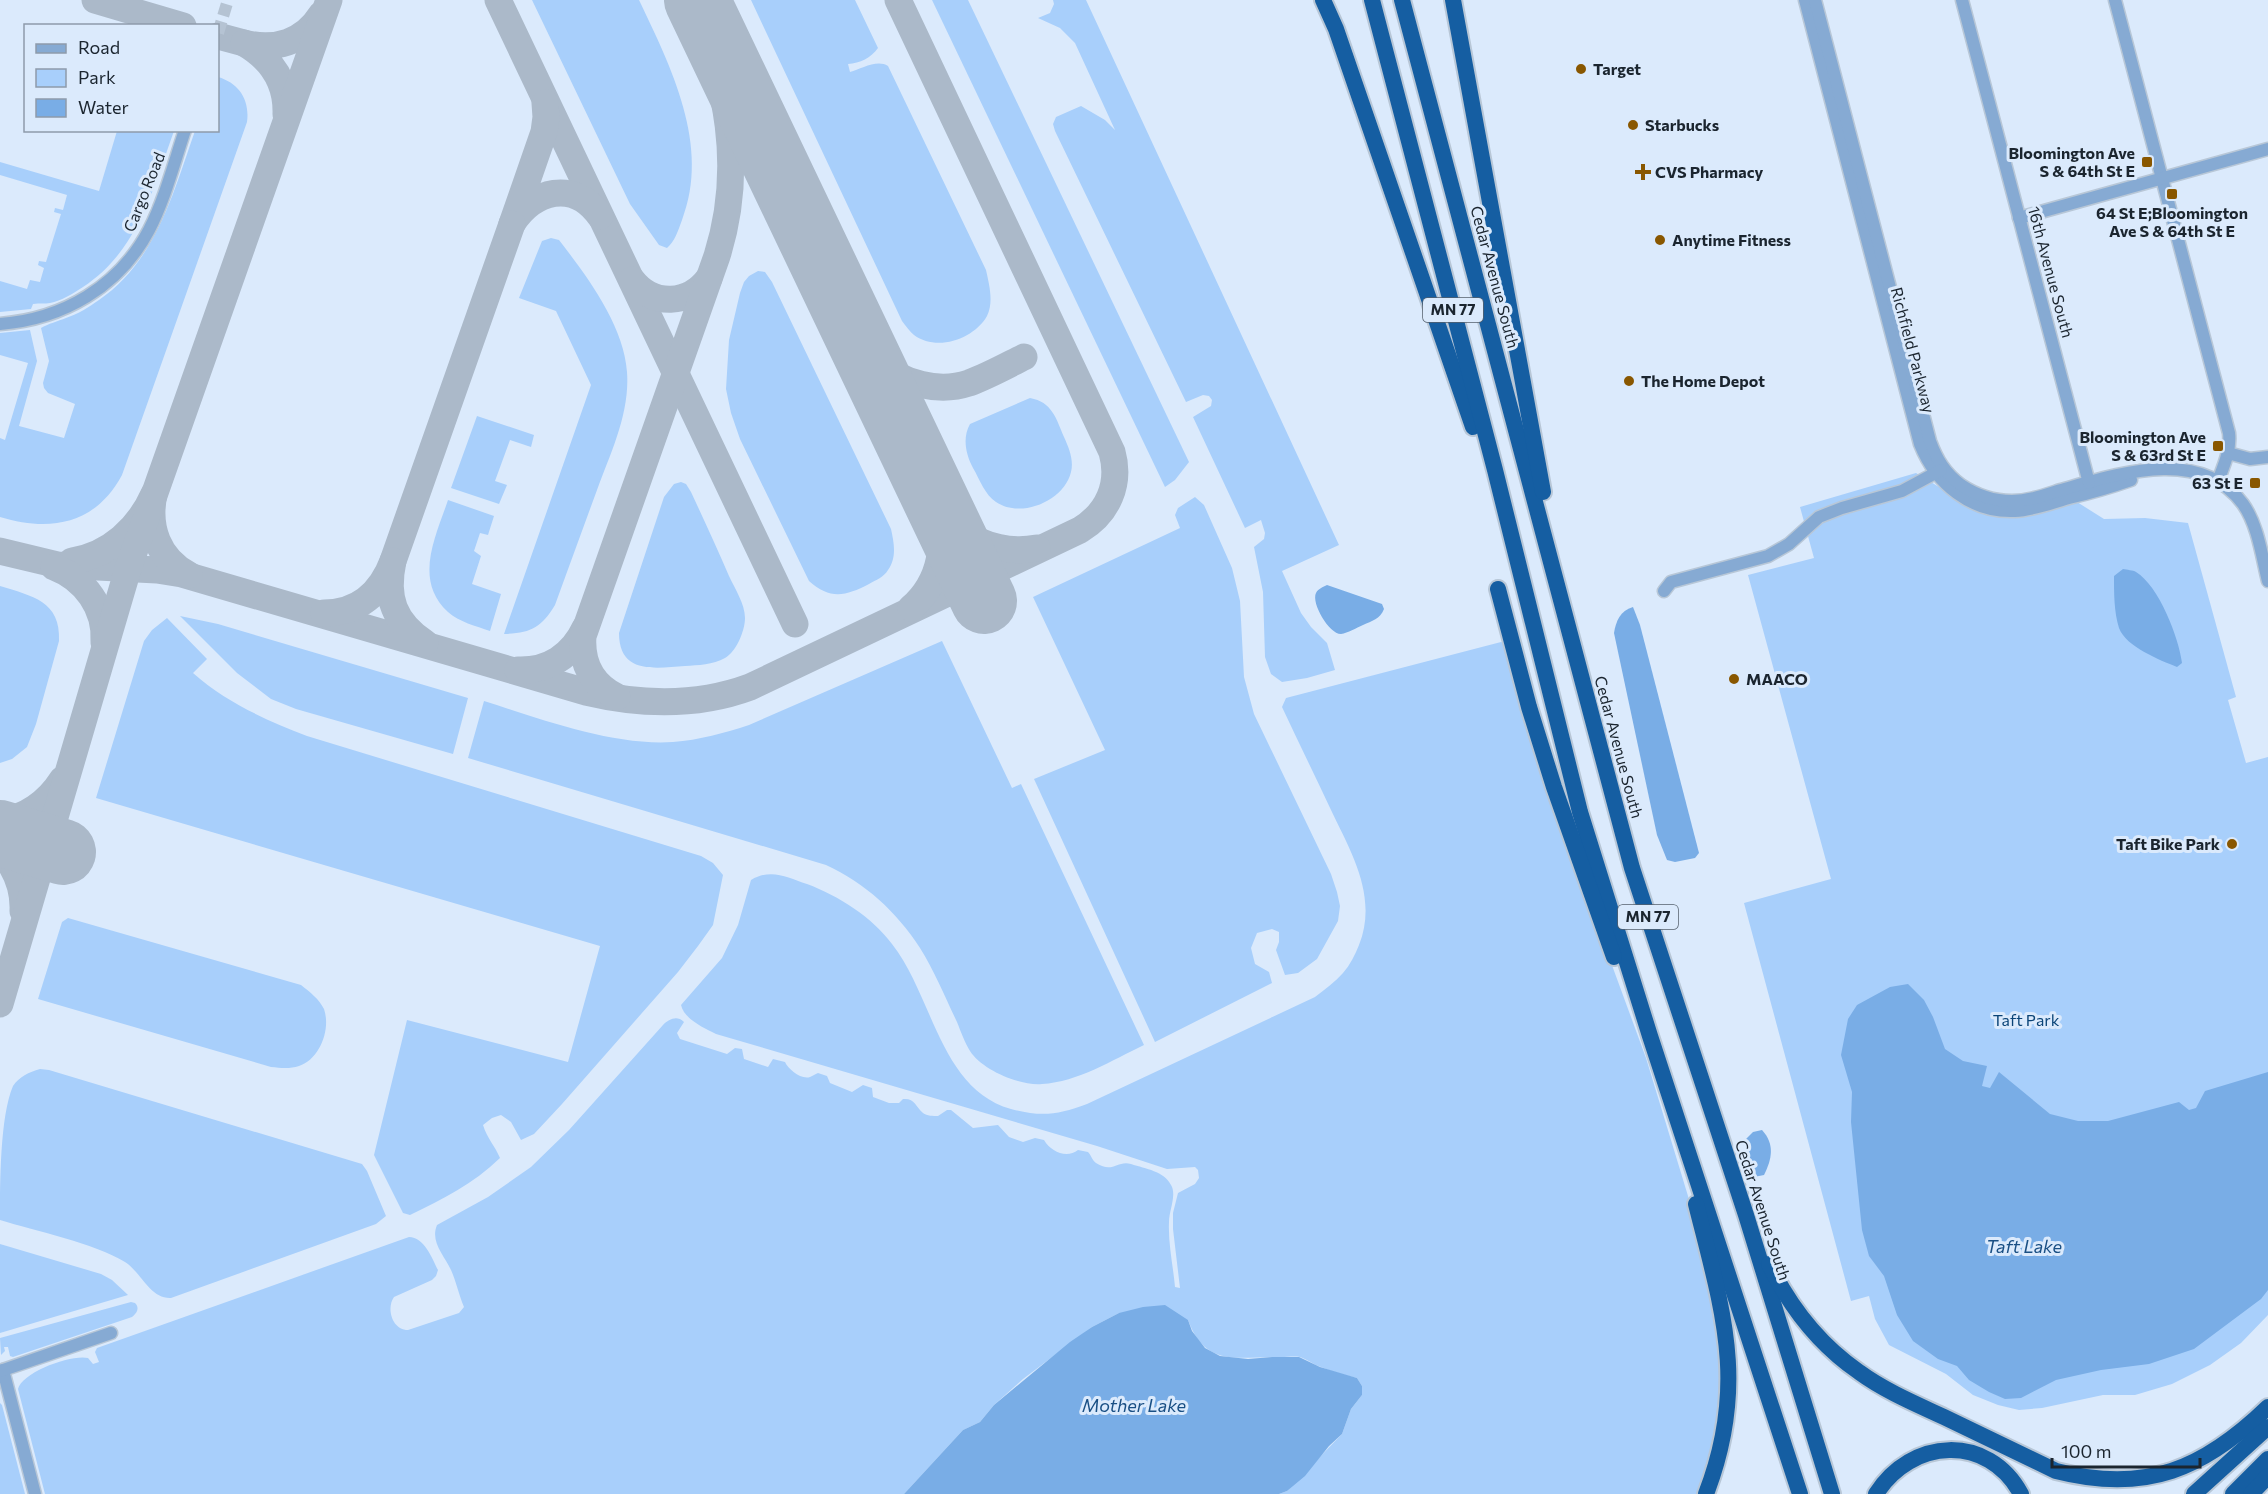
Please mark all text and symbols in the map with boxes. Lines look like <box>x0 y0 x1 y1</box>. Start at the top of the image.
legend <box>24 24 219 132</box>
text: Road <box>78 36 120 58</box>
place label: Target <box>1593 59 1641 78</box>
marker: Target <box>1574 62 1588 76</box>
text: Park <box>78 66 116 88</box>
text: Water <box>78 96 129 118</box>
place label: Starbucks <box>1645 115 1719 134</box>
marker: Starbucks <box>1626 118 1640 132</box>
place label: Bloomington Ave S & 64th St E <box>2008 143 2135 180</box>
street label: Cargo Road <box>119 149 168 234</box>
marker: Bloomington Ave S & 64th St E <box>2140 155 2154 169</box>
place label: CVS Pharmacy <box>1655 162 1763 181</box>
marker: CVS Pharmacy <box>1636 165 1650 179</box>
marker: 64 St E;Bloomington Ave S & 64th St E <box>2165 187 2179 201</box>
place label: 64 St E;Bloomington Ave S & 64th St E <box>2096 203 2248 240</box>
street label: Cedar Avenue South <box>1467 204 1524 350</box>
street label: 16th Avenue South <box>2025 204 2078 340</box>
place label: Anytime Fitness <box>1672 230 1791 249</box>
marker: Anytime Fitness <box>1653 233 1667 247</box>
street label: Richfield Parkway <box>1888 285 1939 415</box>
road number: MN 77 <box>1423 298 1483 322</box>
place label: The Home Depot <box>1641 371 1765 390</box>
marker: The Home Depot <box>1622 374 1636 388</box>
place label: Bloomington Ave S & 63rd St E <box>2079 427 2206 464</box>
marker: Bloomington Ave S & 63rd St E <box>2211 439 2225 453</box>
place label: 63 St E <box>2192 473 2243 492</box>
marker: 63 St E <box>2248 476 2262 490</box>
place label: MAACO <box>1746 669 1808 688</box>
marker: MAACO <box>1727 672 1741 686</box>
street label: Cedar Avenue South <box>1591 674 1648 820</box>
place label: Taft Bike Park <box>2116 834 2221 853</box>
marker: Taft Bike Park <box>2225 837 2239 851</box>
road number: MN 77 <box>1618 905 1678 929</box>
park label: Taft Park <box>1993 1010 2060 1029</box>
street label: Cedar Avenue South <box>1732 1137 1795 1282</box>
water label: Taft Lake <box>1986 1235 2062 1257</box>
water label: Mother Lake <box>1082 1394 1187 1416</box>
scale bar <box>2052 1431 2200 1469</box>
text: 100 m <box>2061 1440 2111 1462</box>

